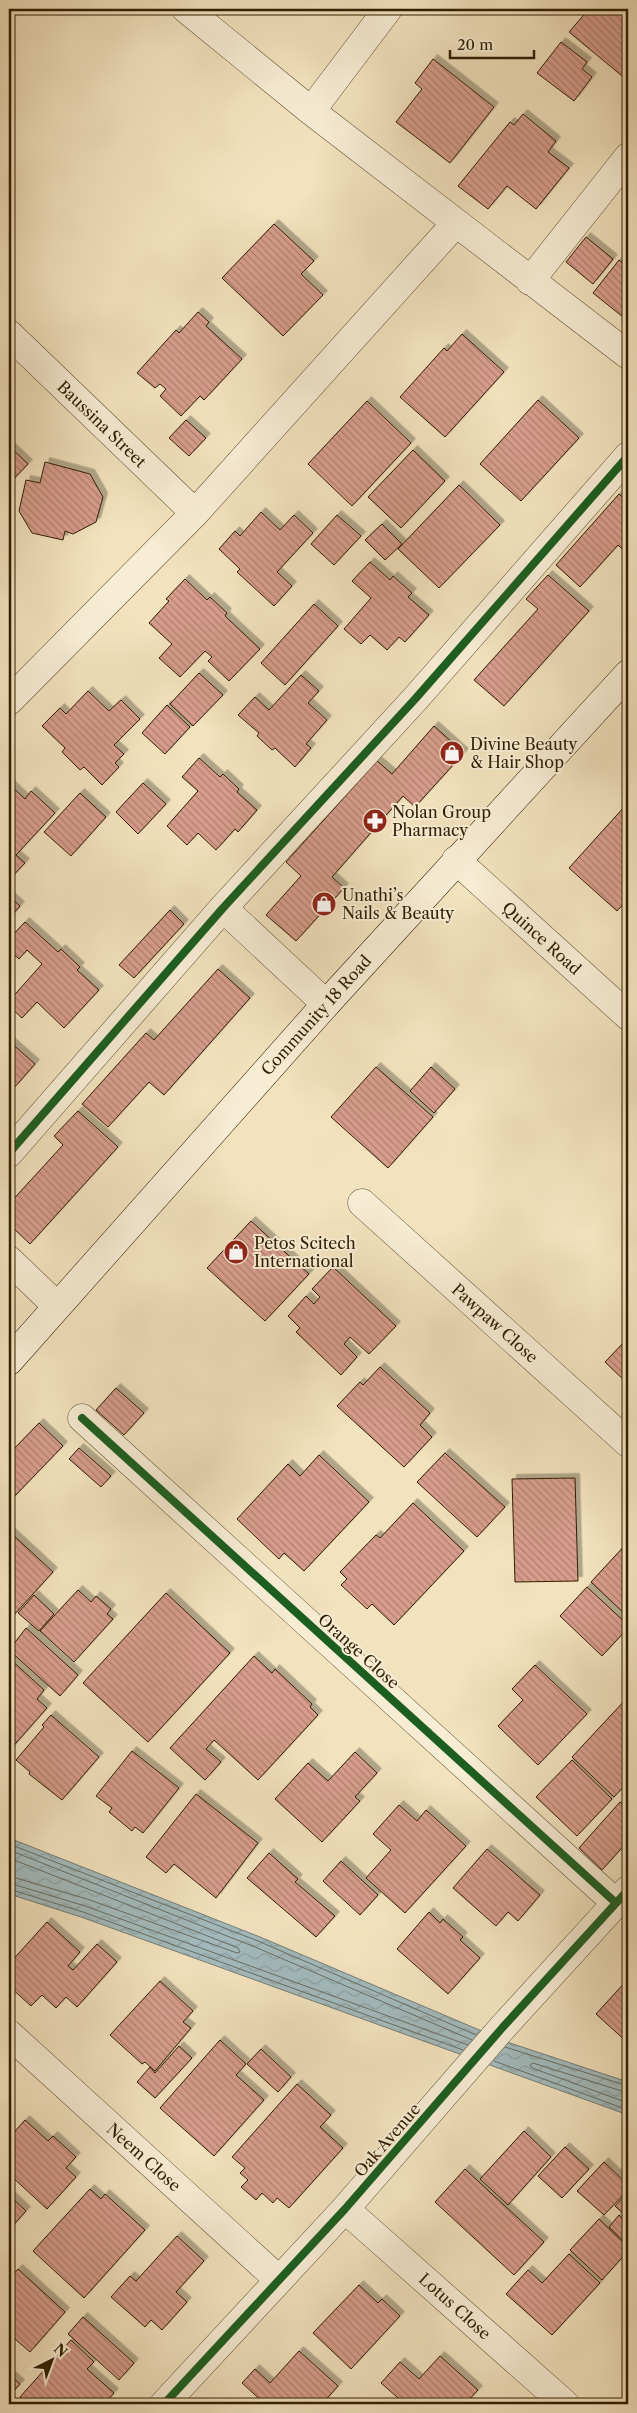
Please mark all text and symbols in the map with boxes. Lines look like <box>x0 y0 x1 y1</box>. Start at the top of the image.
scale bar <box>450 28 533 60</box>
text: 20 m <box>457 35 493 54</box>
street label: Baussina Street <box>53 376 151 472</box>
place label: Divine Beauty & Hair Shop <box>470 734 579 772</box>
shop icon: Divine Beauty & Hair Shop <box>439 740 465 766</box>
place label: Nolan Group Pharmacy <box>392 802 491 840</box>
pharmacy icon: Nolan Group Pharmacy <box>362 808 388 834</box>
place label: Unathi’s Nails & Beauty <box>342 885 455 923</box>
shop icon: Unathi’s Nails & Beauty <box>311 891 337 917</box>
street label: Quince Road <box>498 897 586 979</box>
street label: Community 18 Road <box>257 951 375 1079</box>
place label: Petos Scitech International <box>254 1233 356 1271</box>
shop icon: Petos Scitech International <box>223 1239 249 1265</box>
street label: Pawpaw Close <box>448 1279 542 1367</box>
street label: Orange Close <box>314 1609 404 1693</box>
street label: Oak Avenue <box>350 2099 424 2181</box>
street label: Neem Close <box>103 2119 185 2195</box>
street label: Lotus Close <box>415 2269 495 2344</box>
north arrow <box>28 2336 78 2386</box>
text: N <box>50 2340 71 2361</box>

